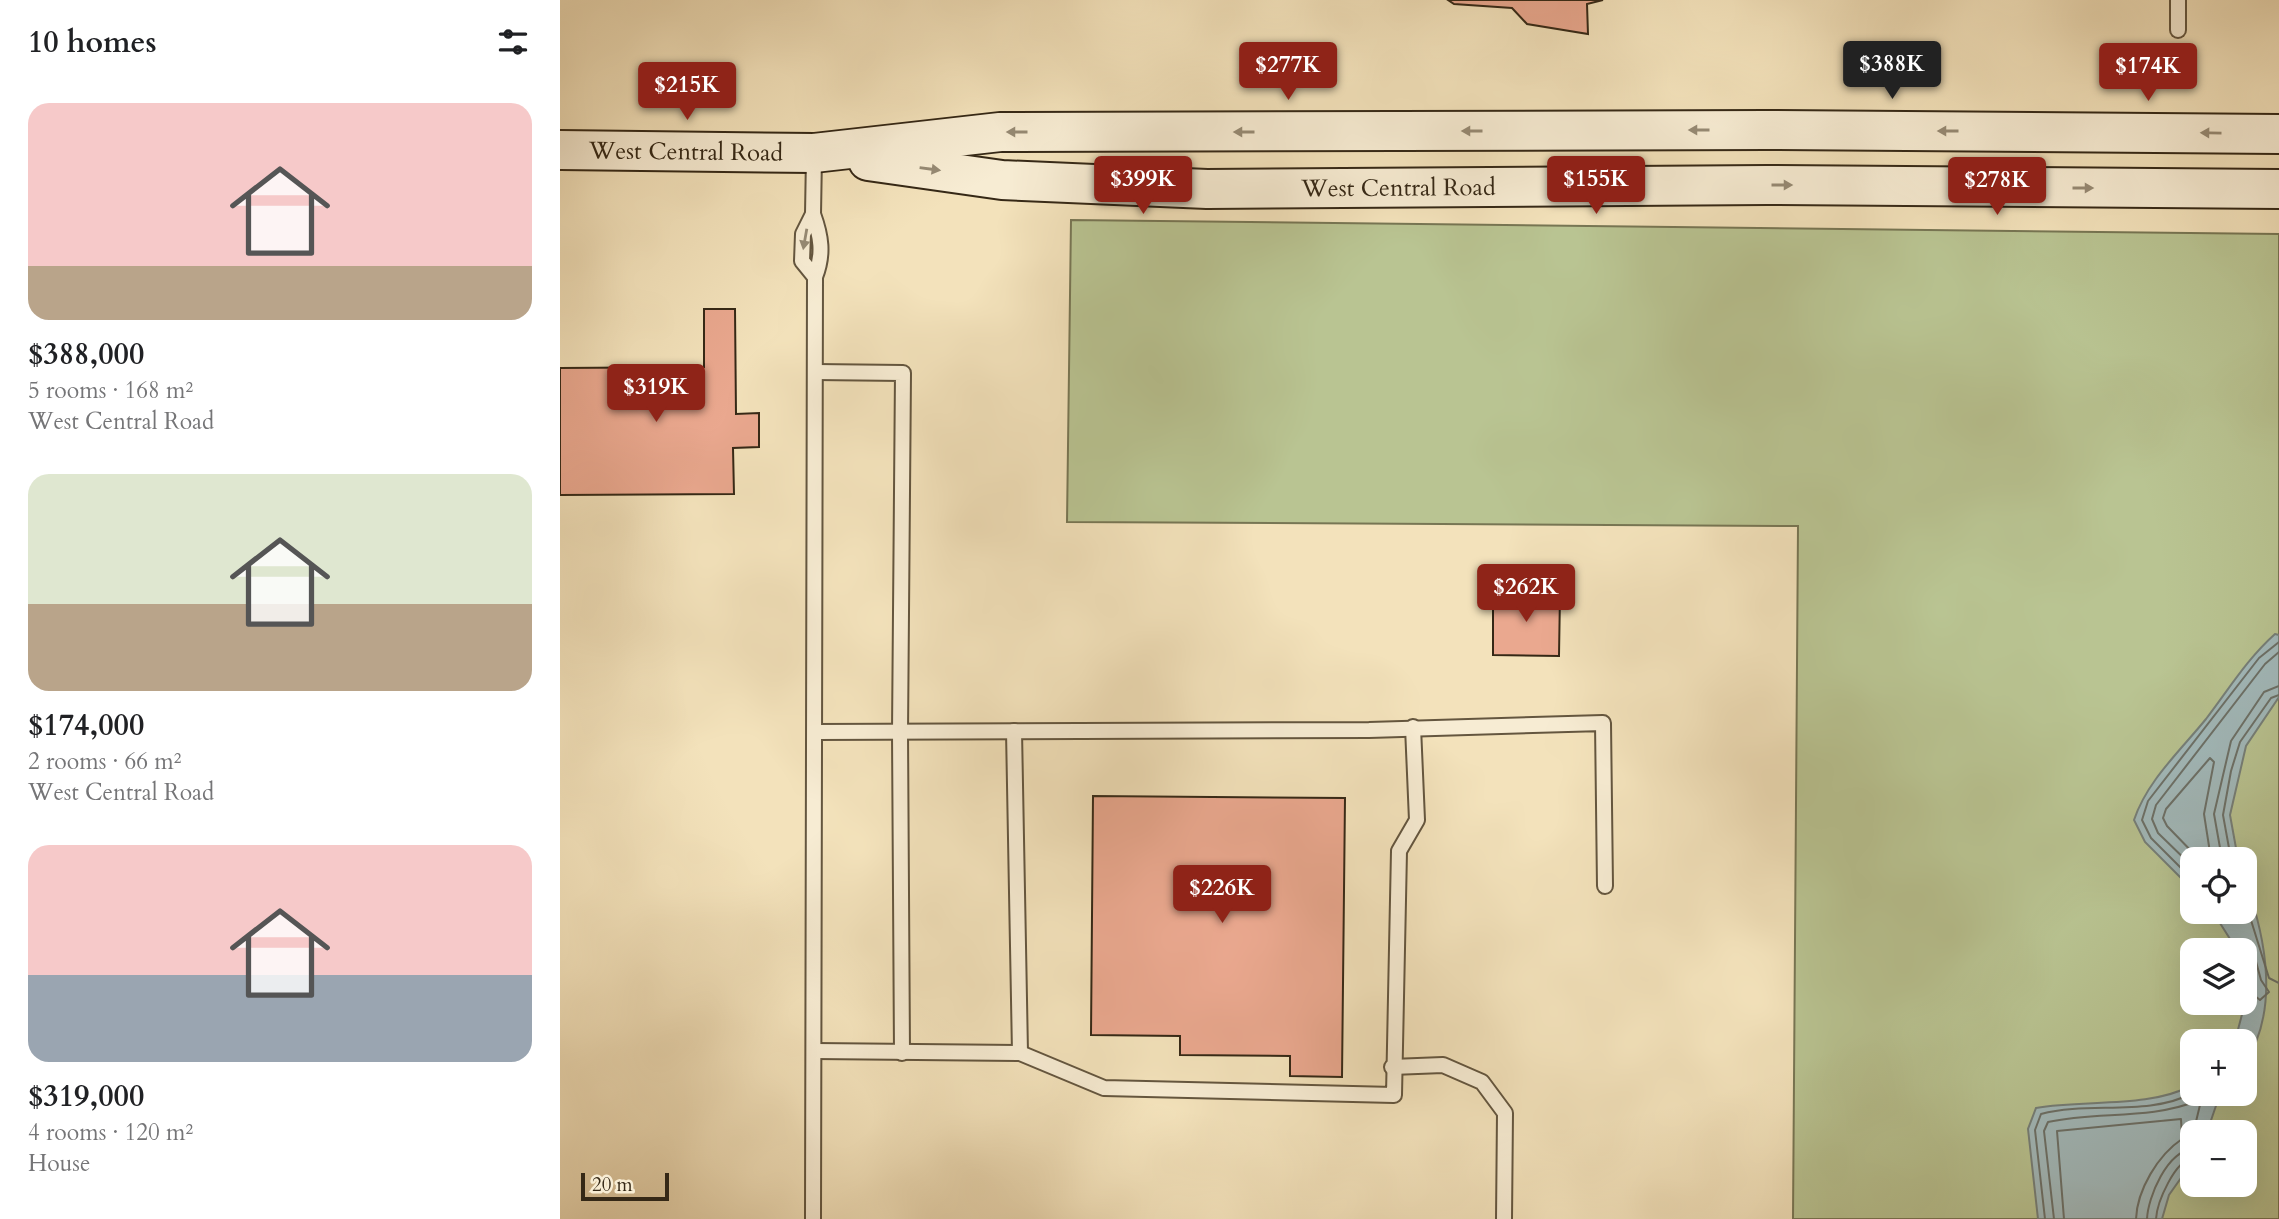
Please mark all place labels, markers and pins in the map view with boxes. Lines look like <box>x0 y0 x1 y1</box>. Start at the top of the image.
pin: $277K <box>1239 42 1337 102</box>
pin: $388K <box>1843 42 1941 101</box>
pin: $174K <box>2099 43 2197 103</box>
pin: $215K <box>638 62 736 122</box>
pin: $399K <box>1094 156 1192 216</box>
pin: $155K <box>1547 156 1645 216</box>
pin: $278K <box>1948 158 2046 217</box>
pin: $319K <box>607 364 705 424</box>
pin: $262K <box>1477 564 1575 624</box>
pin: $226K <box>1173 866 1271 925</box>

